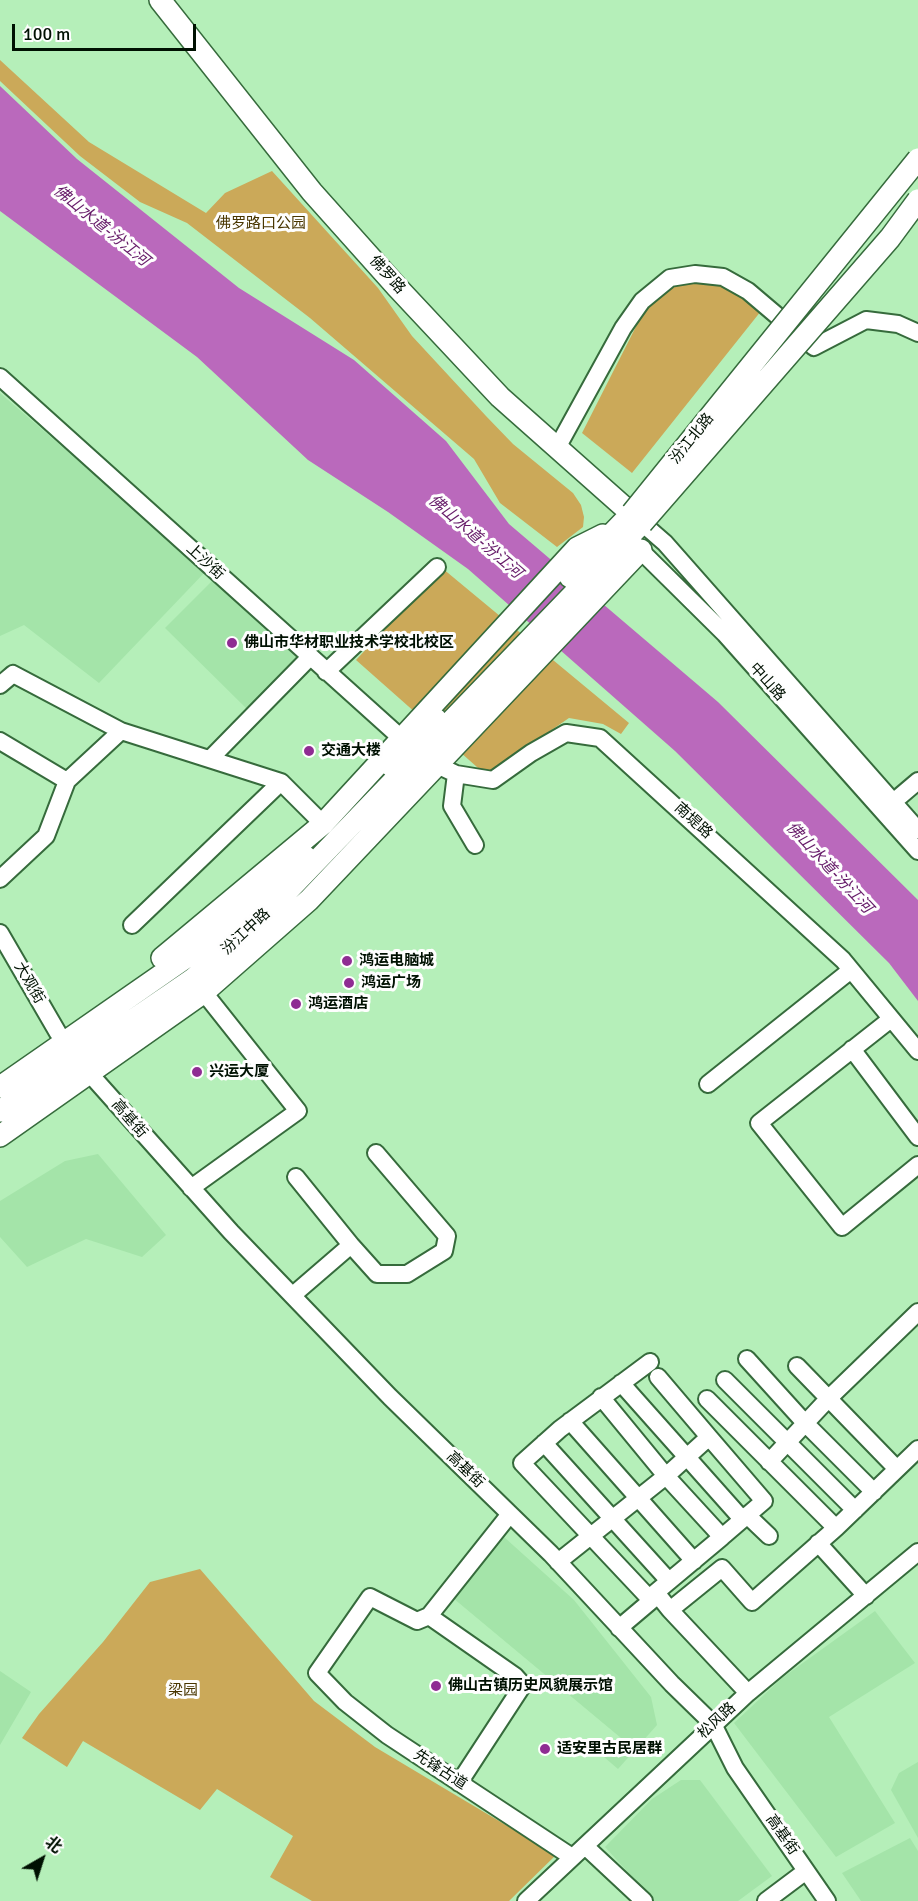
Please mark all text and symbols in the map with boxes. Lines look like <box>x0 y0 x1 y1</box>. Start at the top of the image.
scale bar <box>15 12 200 50</box>
text: 100 m <box>23 23 70 45</box>
water label: 佛山水道-汾江河 <box>49 182 153 270</box>
park label: 佛罗路口公园 <box>216 215 306 233</box>
street label: 佛罗路 <box>365 252 409 298</box>
street label: 汾江北路 <box>666 410 718 468</box>
water label: 佛山水道-汾江河 <box>424 491 526 583</box>
street label: 上沙街 <box>182 540 228 584</box>
place label: 佛山市华材职业技术学校北校区 <box>244 634 454 652</box>
marker: 佛山市华材职业技术学校北校区 <box>225 636 239 650</box>
street label: 中山路 <box>745 659 789 705</box>
place label: 交通大楼 <box>321 742 381 760</box>
marker: 交通大楼 <box>302 744 316 758</box>
street label: 南堤路 <box>670 799 716 843</box>
water label: 佛山水道-汾江河 <box>782 818 876 918</box>
street label: 汾江中路 <box>218 905 274 959</box>
place label: 鸿运电脑城 <box>359 952 434 970</box>
marker: 鸿运电脑城 <box>340 954 354 968</box>
street label: 大观街 <box>10 959 48 1007</box>
place label: 鸿运广场 <box>361 974 421 992</box>
marker: 鸿运广场 <box>342 976 356 990</box>
place label: 鸿运酒店 <box>308 995 368 1013</box>
marker: 鸿运酒店 <box>289 997 303 1011</box>
place label: 兴运大厦 <box>209 1063 269 1081</box>
marker: 兴运大厦 <box>190 1065 204 1079</box>
street label: 高基街 <box>107 1096 151 1142</box>
street label: 高基街 <box>443 1448 487 1492</box>
place label: 佛山古镇历史风貌展示馆 <box>448 1677 613 1695</box>
marker: 佛山古镇历史风貌展示馆 <box>429 1679 443 1693</box>
park label: 梁园 <box>168 1682 198 1700</box>
street label: 松风路 <box>694 1699 740 1743</box>
place label: 适安里古民居群 <box>557 1740 662 1758</box>
marker: 适安里古民居群 <box>538 1742 552 1756</box>
street label: 先锋古道 <box>410 1746 470 1794</box>
street label: 高基街 <box>762 1811 802 1859</box>
north arrow <box>12 1829 72 1889</box>
text: 北 <box>41 1832 66 1858</box>

